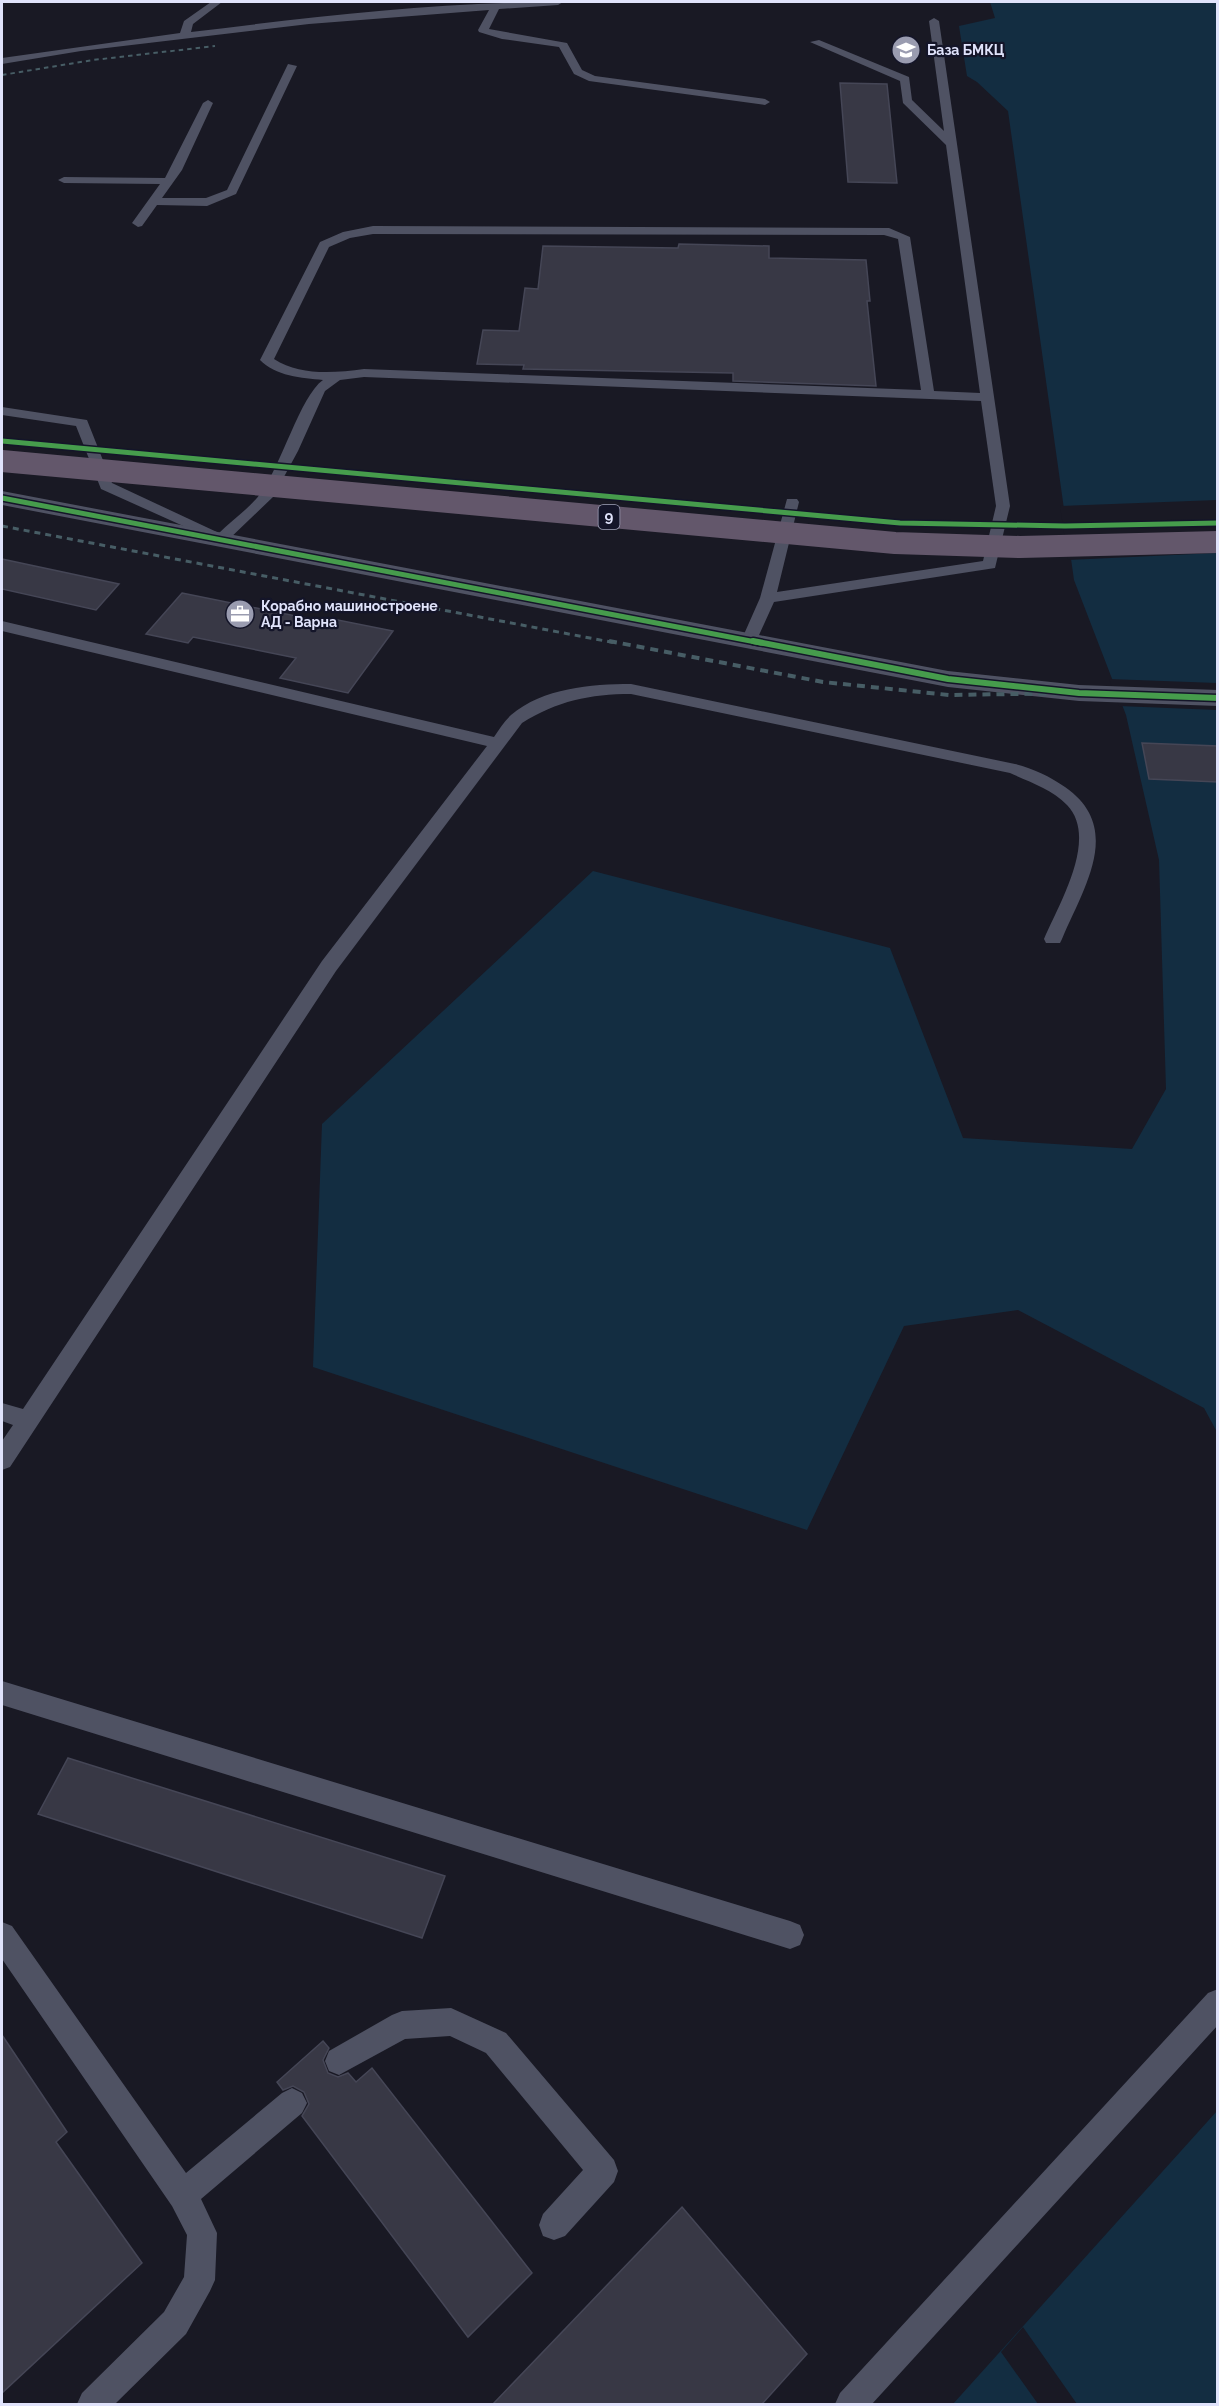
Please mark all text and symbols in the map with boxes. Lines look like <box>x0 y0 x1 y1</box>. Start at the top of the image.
school or university icon: База БМКЦ <box>890 34 922 66</box>
place label: База БМКЦ <box>927 42 1005 58</box>
road number: 9 <box>598 505 620 529</box>
office icon: Корабно машиностроене АД - Варна <box>224 598 256 630</box>
place label: Корабно машиностроене АД - Варна <box>261 598 438 630</box>

